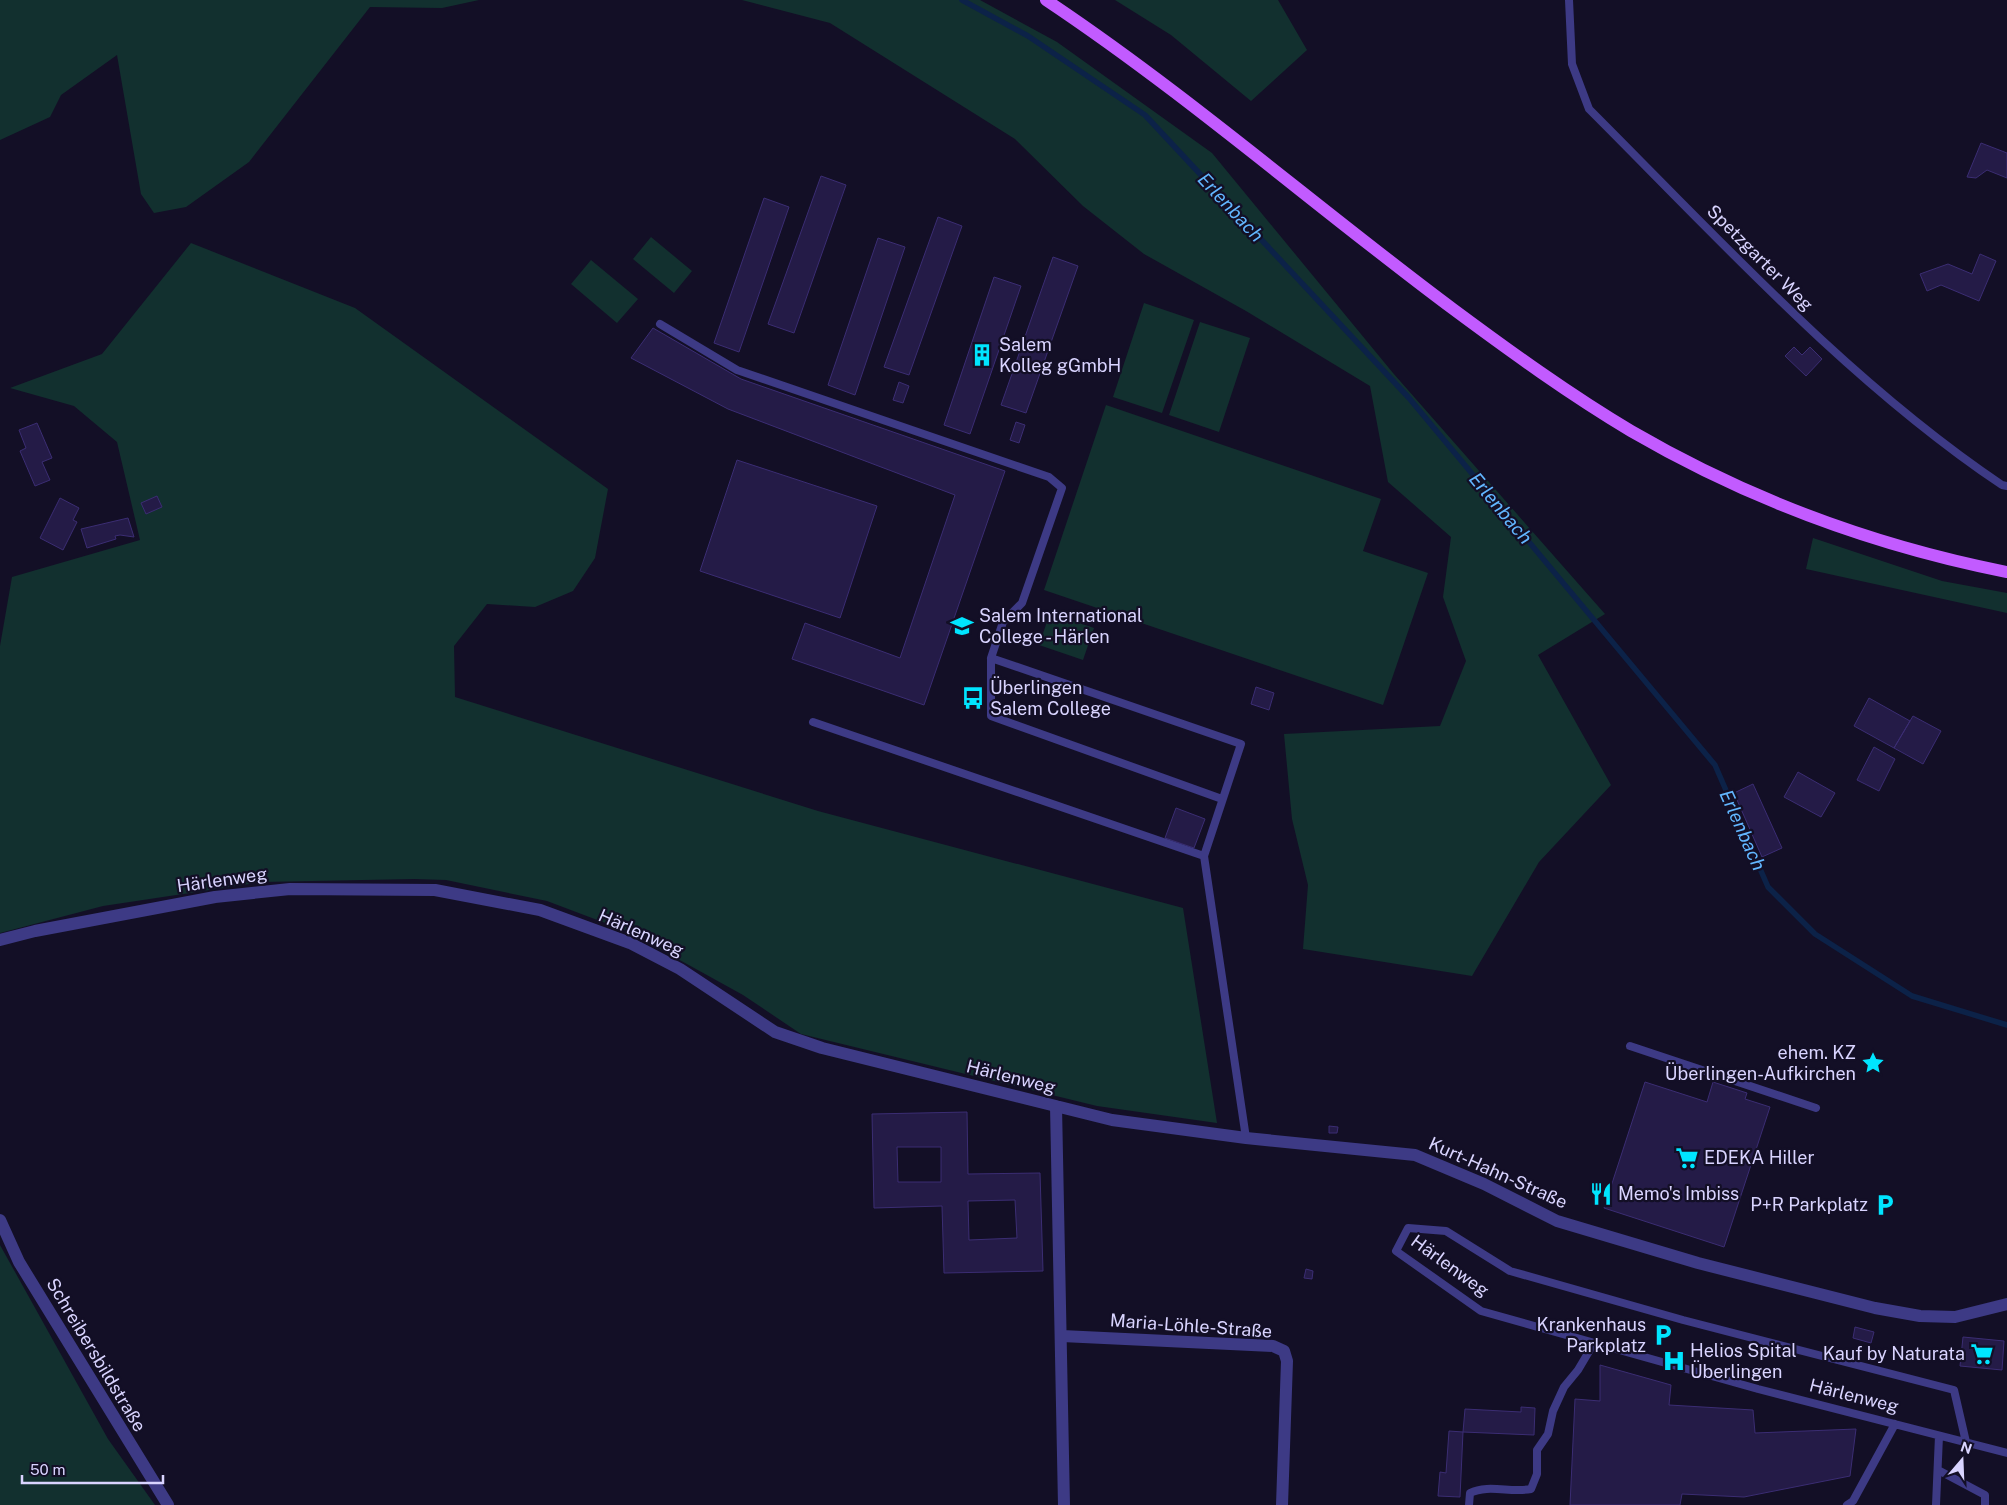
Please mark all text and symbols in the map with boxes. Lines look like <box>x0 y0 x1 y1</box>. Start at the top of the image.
water label: Erlenbach <box>1194 168 1268 246</box>
street label: Spetzgarter Weg <box>1703 200 1818 315</box>
place label: Salem Kolleg gGmbH <box>999 334 1121 376</box>
building icon: Salem Kolleg gGmbH <box>969 342 995 368</box>
water label: Erlenbach <box>1465 468 1537 548</box>
place label: Salem International College - Härlen <box>979 605 1143 647</box>
school or university icon: Salem International College - Härlen <box>949 613 975 639</box>
place label: Überlingen Salem College <box>990 676 1111 719</box>
bus stop icon: Überlingen Salem College <box>960 685 986 711</box>
water label: Erlenbach <box>1715 786 1771 874</box>
street label: Härlenweg <box>175 863 269 896</box>
street label: Härlenweg <box>595 904 687 961</box>
place label: ehem. KZ Überlingen-Aufkirchen <box>1665 1042 1856 1084</box>
place icon: ehem. KZ Überlingen-Aufkirchen <box>1860 1050 1886 1076</box>
street label: Härlenweg <box>964 1055 1058 1098</box>
street label: Kurt-Hahn-Straße <box>1426 1133 1571 1213</box>
supermarket icon: EDEKA Hiller <box>1674 1145 1700 1171</box>
place label: EDEKA Hiller <box>1704 1147 1815 1168</box>
restaurant icon: Memo's Imbiss <box>1588 1181 1614 1207</box>
place label: Memo's Imbiss <box>1618 1183 1739 1204</box>
parking icon: P+R Parkplatz <box>1872 1192 1898 1218</box>
place label: P+R Parkplatz <box>1750 1194 1868 1215</box>
street label: Härlenweg <box>1407 1230 1493 1301</box>
street label: Schreibersbildstraße <box>42 1274 151 1435</box>
street label: Maria-Löhle-Straße <box>1109 1309 1273 1342</box>
place label: Krankenhaus Parkplatz <box>1537 1314 1646 1356</box>
parking icon: Krankenhaus Parkplatz <box>1650 1322 1676 1348</box>
place label: Helios Spital Überlingen <box>1690 1340 1797 1382</box>
supermarket icon: Kauf by Naturata <box>1969 1341 1995 1367</box>
place label: Kauf by Naturata <box>1823 1343 1965 1364</box>
hospital icon: Helios Spital Überlingen <box>1661 1348 1687 1374</box>
street label: Härlenweg <box>1807 1374 1901 1417</box>
north arrow <box>1937 1435 1987 1485</box>
text: N <box>1958 1438 1974 1457</box>
scale bar <box>22 1452 164 1484</box>
text: 50 m <box>30 1461 65 1478</box>

